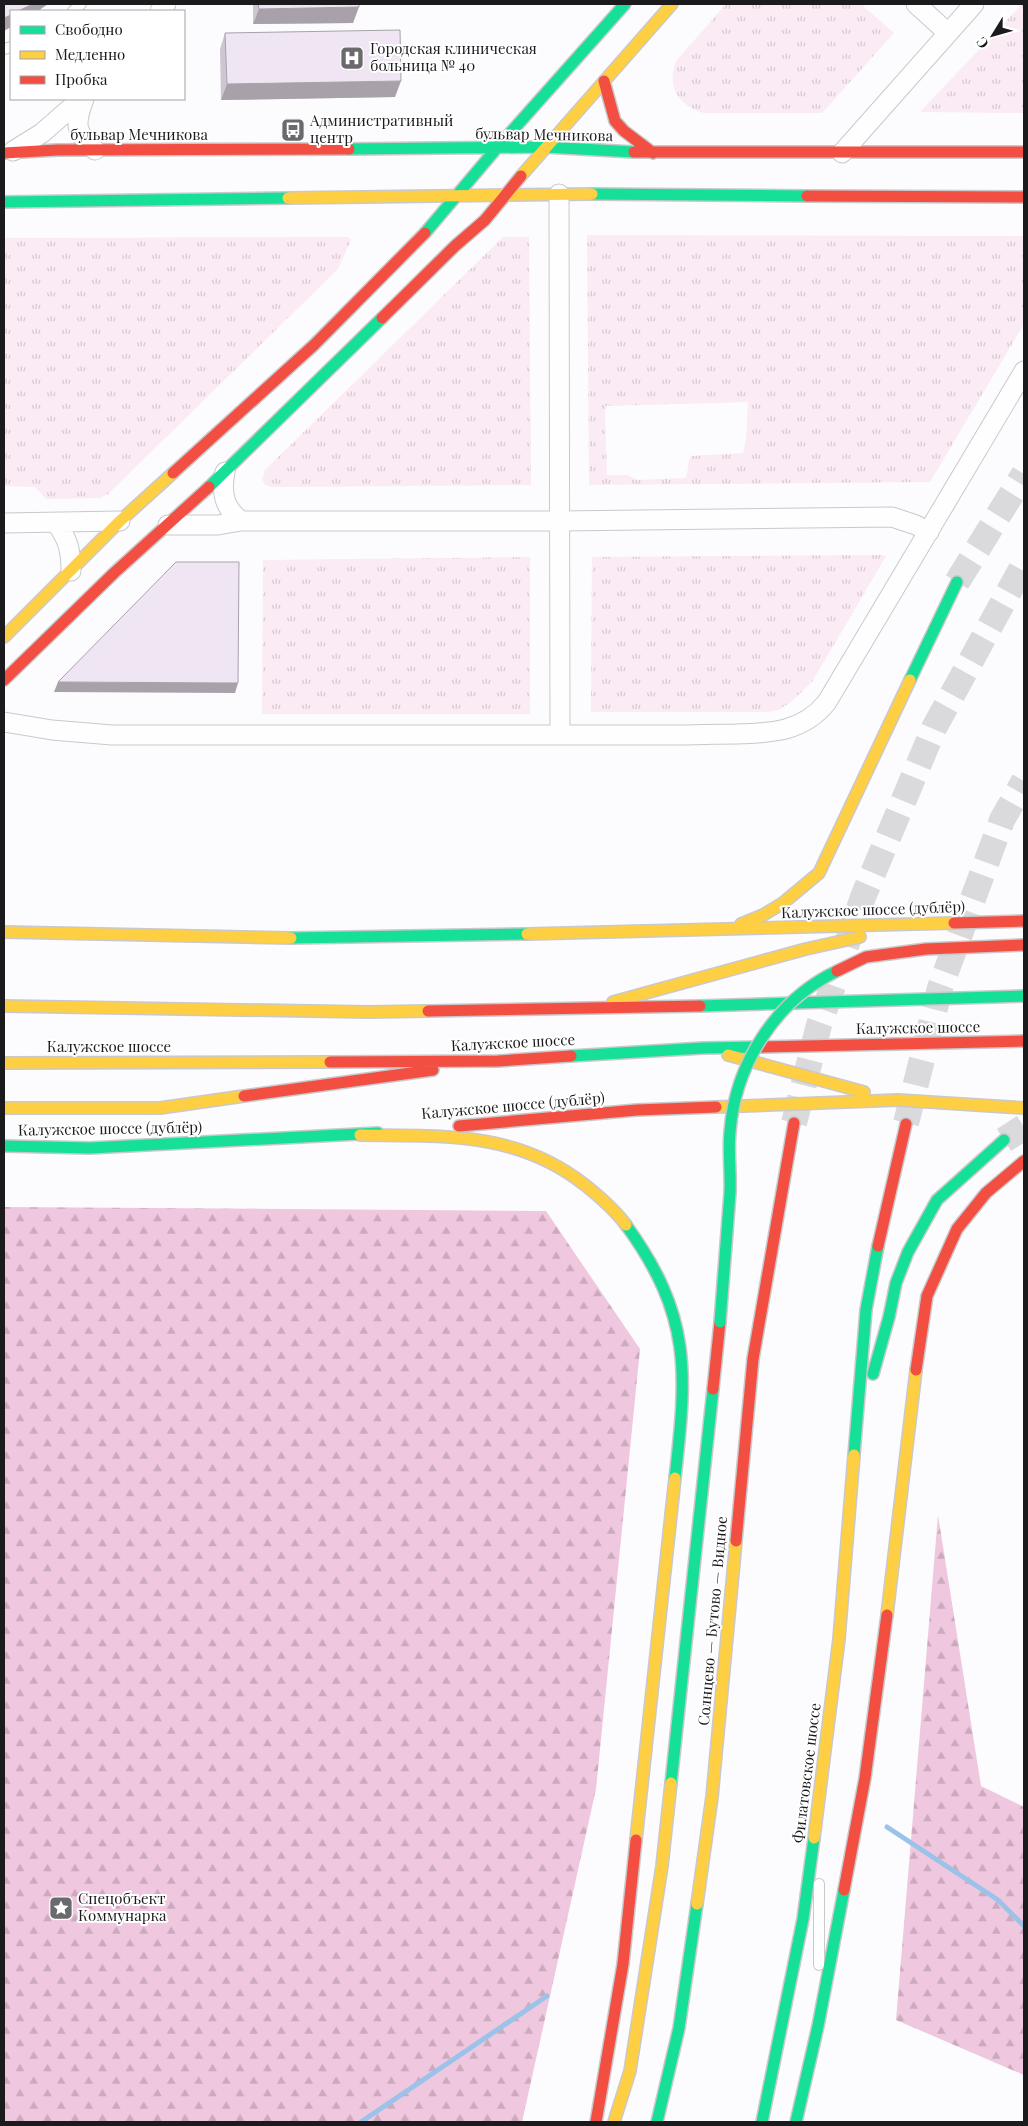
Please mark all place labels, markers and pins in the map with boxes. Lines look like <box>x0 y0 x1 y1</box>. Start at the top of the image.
place label: Городская клиническая больница № 40 <box>370 38 537 75</box>
hospital icon: Городская клиническая больница № 40 <box>339 45 365 71</box>
place label: Административный центр <box>309 110 454 147</box>
bus stop icon: Административный центр <box>280 117 306 143</box>
place label: Спецобъект Коммунарка <box>78 1888 167 1925</box>
place icon: Спецобъект Коммунарка <box>48 1895 74 1921</box>

